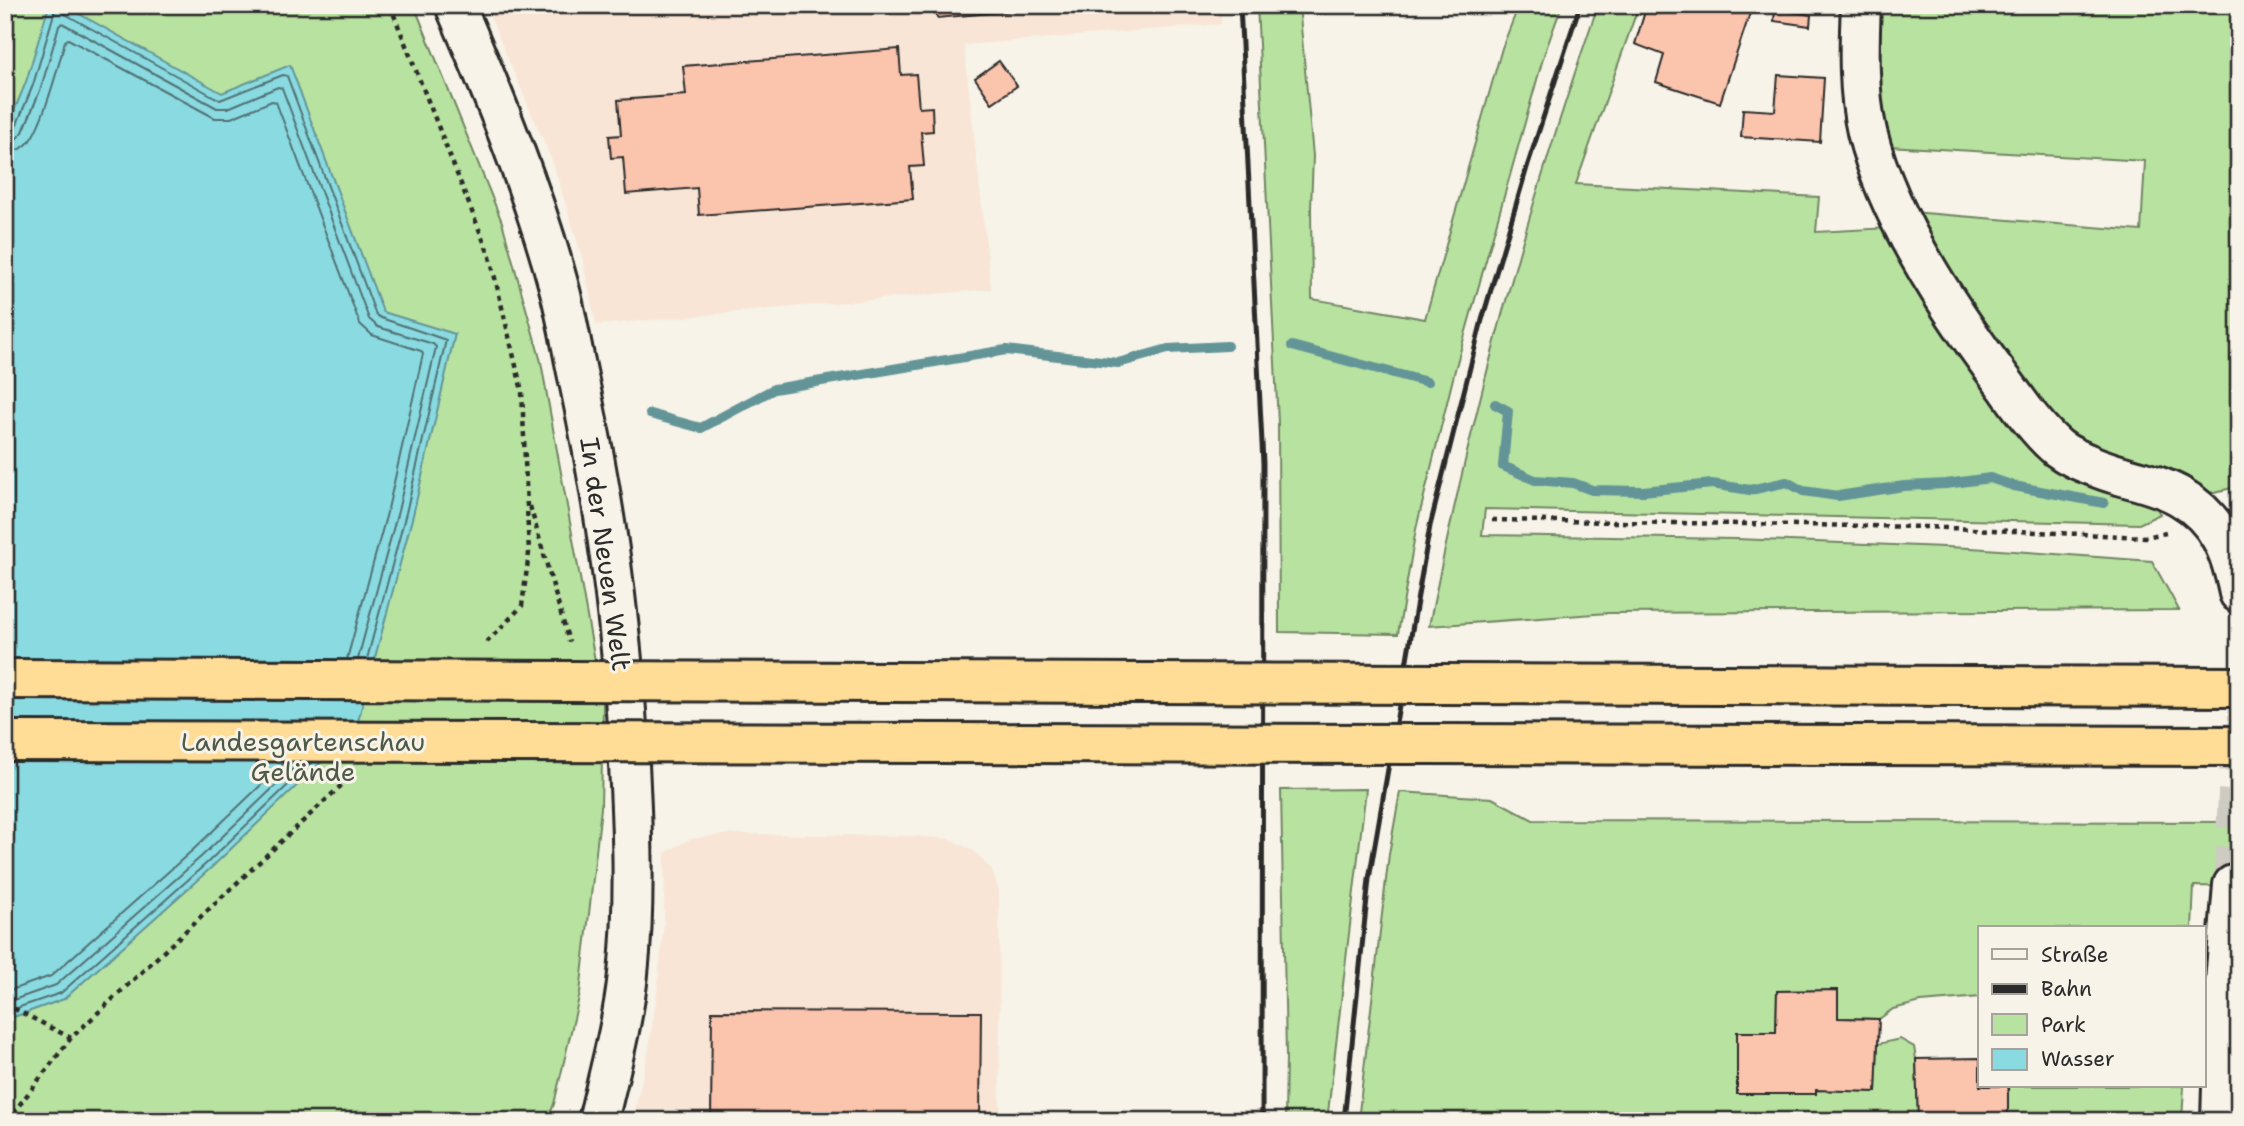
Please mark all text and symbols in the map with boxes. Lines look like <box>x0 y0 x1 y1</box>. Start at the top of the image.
street label: In der Neuen Welt <box>572 435 640 673</box>
park label: Landesgartenschau Gelände <box>181 724 425 789</box>
legend <box>1978 926 2206 1088</box>
text: Straße <box>2041 941 2109 969</box>
text: Bahn <box>2041 975 2092 1003</box>
text: Park <box>2041 1011 2086 1039</box>
text: Wasser <box>2041 1045 2115 1073</box>

